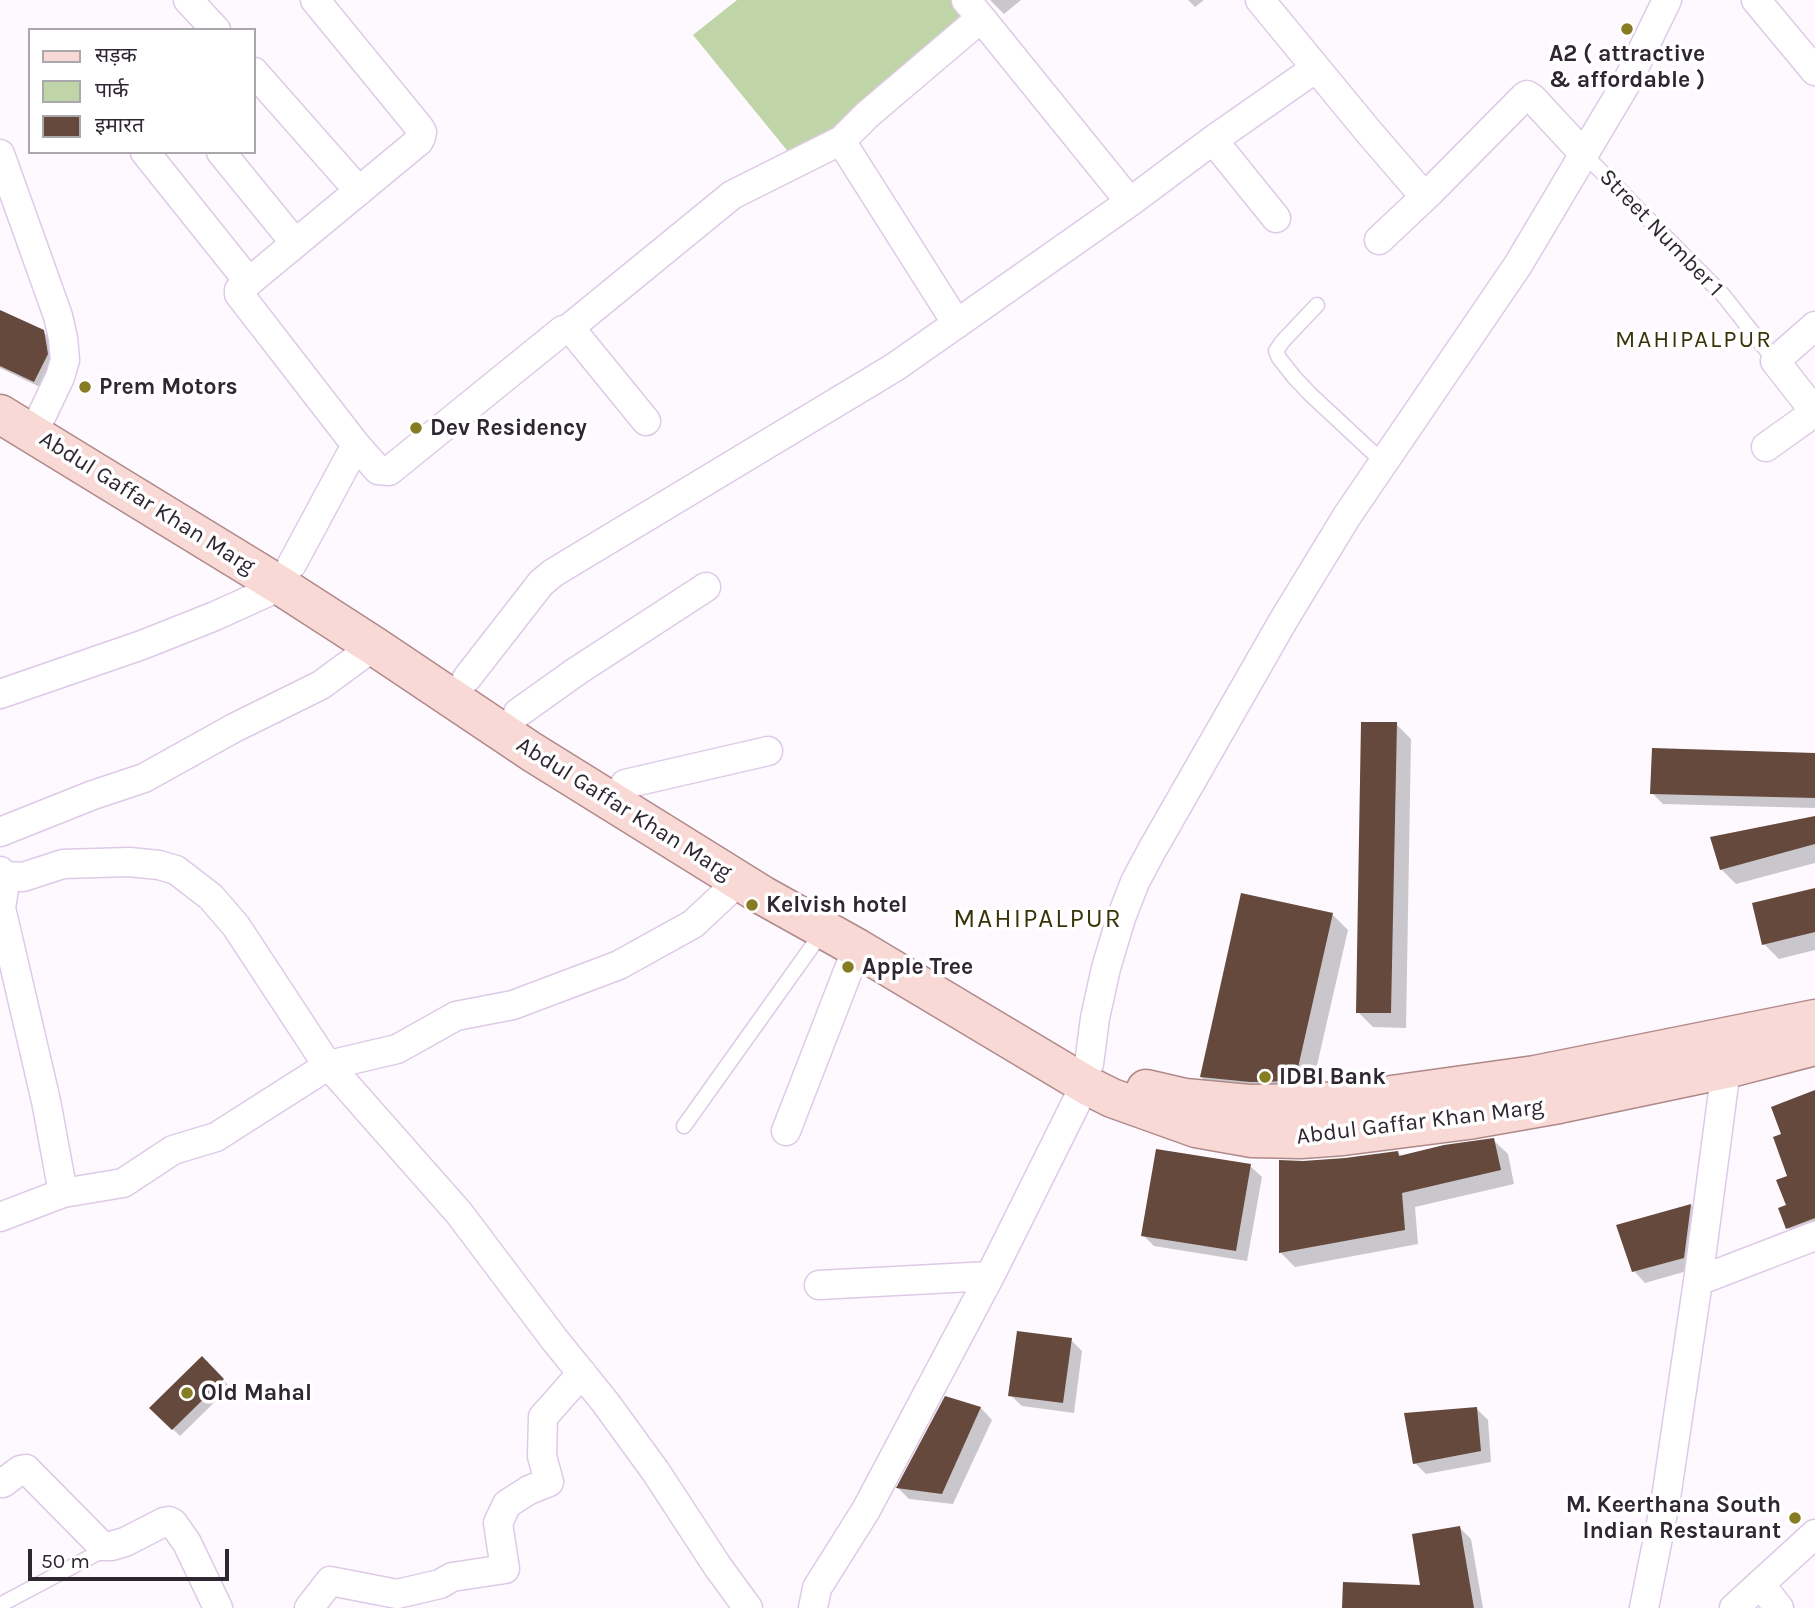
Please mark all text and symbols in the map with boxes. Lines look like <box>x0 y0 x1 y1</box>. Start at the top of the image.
marker: A2 ( attractive & affordable ) <box>1619 21 1635 37</box>
legend <box>28 28 256 154</box>
place label: A2 ( attractive & affordable ) <box>1549 40 1705 94</box>
text: सड़क <box>95 43 137 67</box>
text: पार्क <box>95 78 129 102</box>
text: इमारत <box>95 113 144 137</box>
street label: Street Number 1 <box>1593 163 1729 303</box>
district label: MAHIPALPUR <box>1616 326 1772 354</box>
place label: Prem Motors <box>99 373 238 401</box>
marker: Prem Motors <box>77 379 93 395</box>
place label: Dev Residency <box>430 414 587 442</box>
marker: Dev Residency <box>408 420 424 436</box>
street label: Abdul Gaffar Khan Marg <box>34 425 260 581</box>
street label: Abdul Gaffar Khan Marg <box>511 731 737 887</box>
place label: Kelvish hotel <box>766 891 908 919</box>
marker: Kelvish hotel <box>744 897 760 913</box>
district label: MAHIPALPUR <box>955 904 1121 936</box>
place label: Apple Tree <box>862 953 973 981</box>
marker: Apple Tree <box>840 959 856 975</box>
place label: IDBI Bank <box>1279 1063 1386 1091</box>
marker: IDBI Bank <box>1257 1069 1273 1085</box>
street label: Abdul Gaffar Khan Marg <box>1295 1093 1545 1151</box>
place label: Old Mahal <box>201 1379 312 1407</box>
marker: Old Mahal <box>179 1385 195 1401</box>
place label: M. Keerthana South Indian Restaurant <box>1566 1491 1781 1545</box>
marker: M. Keerthana South Indian Restaurant <box>1787 1510 1803 1526</box>
scale bar <box>32 1534 233 1578</box>
text: 50 m <box>41 1549 90 1573</box>

